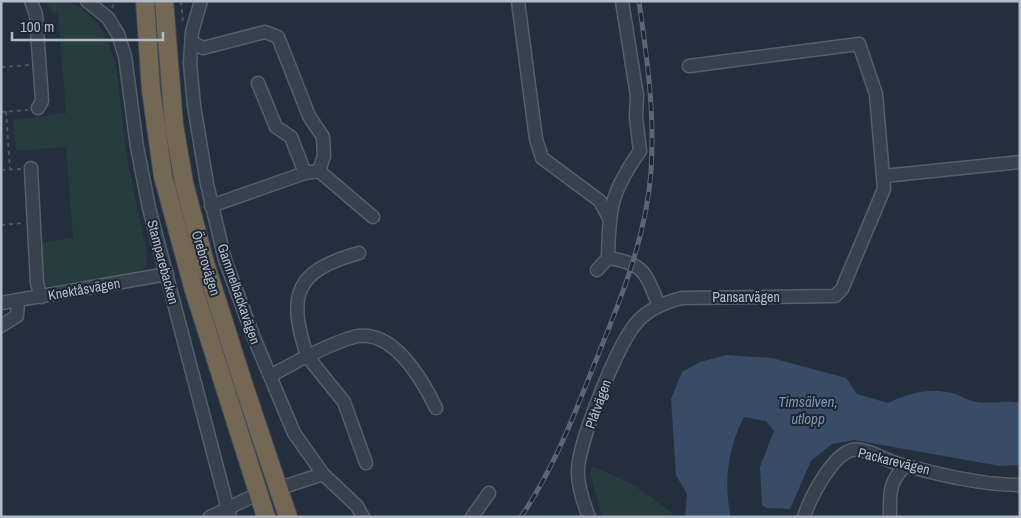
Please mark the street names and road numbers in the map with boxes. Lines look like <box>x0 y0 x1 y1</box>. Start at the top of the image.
street label: Stamparebacken <box>143 218 183 306</box>
street label: Örebrovägen <box>188 228 224 298</box>
street label: Gammelbackavägen <box>213 241 265 347</box>
street label: Knektåsvägen <box>47 274 121 304</box>
street label: Pansarvägen <box>712 288 780 306</box>
street label: Plåtvägen <box>581 377 615 431</box>
street label: Packarevägen <box>856 443 932 479</box>

